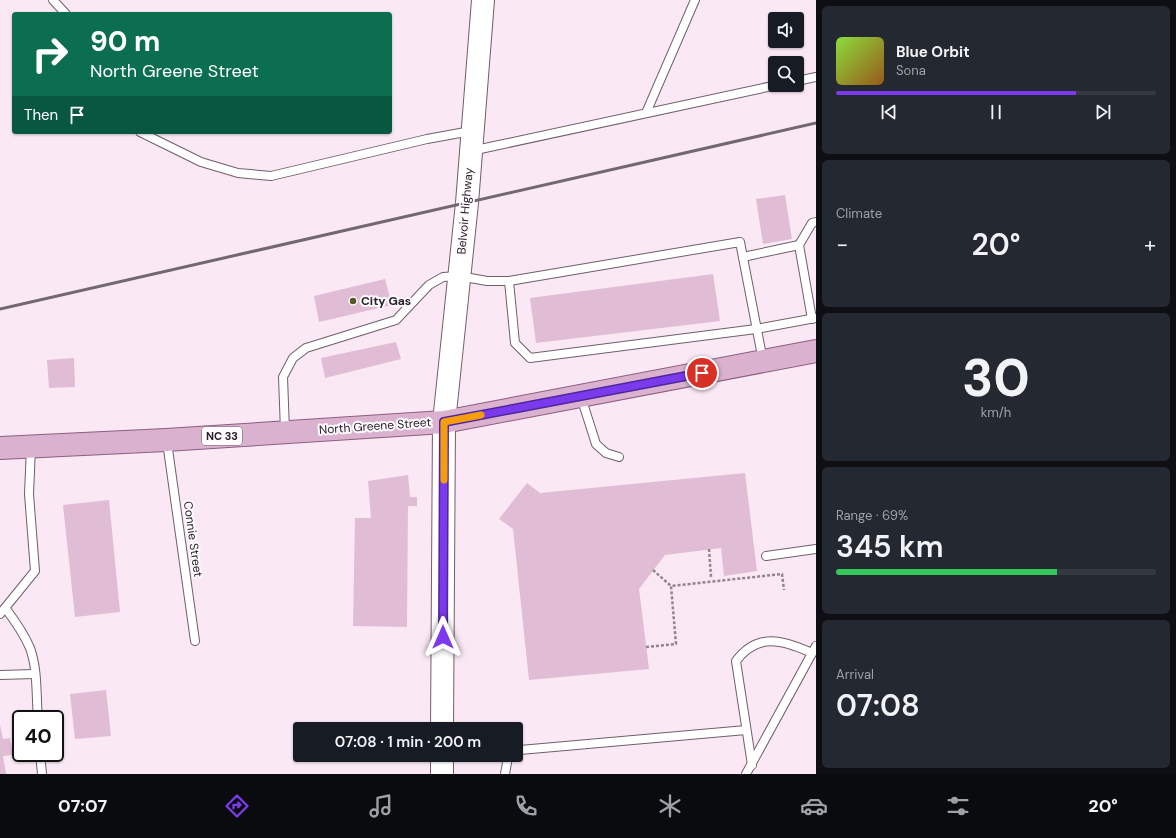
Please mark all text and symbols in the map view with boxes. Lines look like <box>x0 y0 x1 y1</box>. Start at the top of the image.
map controls <box>768 12 804 92</box>
button: sound <box>768 12 804 48</box>
text: 90 m <box>90 23 160 60</box>
icon: right <box>24 28 76 80</box>
text: Blue Orbit <box>896 42 970 62</box>
button: search <box>768 56 804 92</box>
text: North Greene Street <box>90 59 259 83</box>
text: Sona <box>896 62 926 79</box>
icon: previous <box>878 101 900 123</box>
icon: pause <box>985 101 1007 123</box>
icon: next <box>1092 101 1114 123</box>
icon: arrive <box>66 104 88 126</box>
text: Then <box>24 105 58 125</box>
street label: Belvoir Highway <box>453 167 477 255</box>
text: Climate <box>836 205 882 222</box>
text: 20° <box>972 225 1020 264</box>
text: − <box>836 230 848 259</box>
text: + <box>1144 230 1156 259</box>
place label: City Gas <box>361 293 411 309</box>
marker: City Gas <box>348 296 358 306</box>
text: 30 <box>962 344 1030 412</box>
pin <box>685 356 719 390</box>
icon: arrive <box>691 362 713 384</box>
text: km/h <box>981 404 1011 421</box>
street label: North Greene Street <box>318 414 432 438</box>
road number: NC 33 <box>202 427 242 445</box>
street label: Connie Street <box>180 500 206 578</box>
text: Range · 69% <box>836 507 908 524</box>
text: 345 km <box>836 527 943 566</box>
position arrow <box>422 616 464 658</box>
text: Arrival <box>836 666 874 683</box>
text: 07:08 <box>836 686 920 725</box>
speed limit sign: 40 <box>12 710 64 762</box>
text: 07:08 · 1 min · 200 m <box>335 732 481 752</box>
icon: directions <box>223 792 251 820</box>
icon: music <box>367 792 395 820</box>
icon: phone <box>512 792 540 820</box>
icon: climate <box>656 792 684 820</box>
icon: car <box>800 792 828 820</box>
icon: filters <box>944 792 972 820</box>
text: 07:07 <box>58 794 107 818</box>
text: 20° <box>1088 794 1118 818</box>

